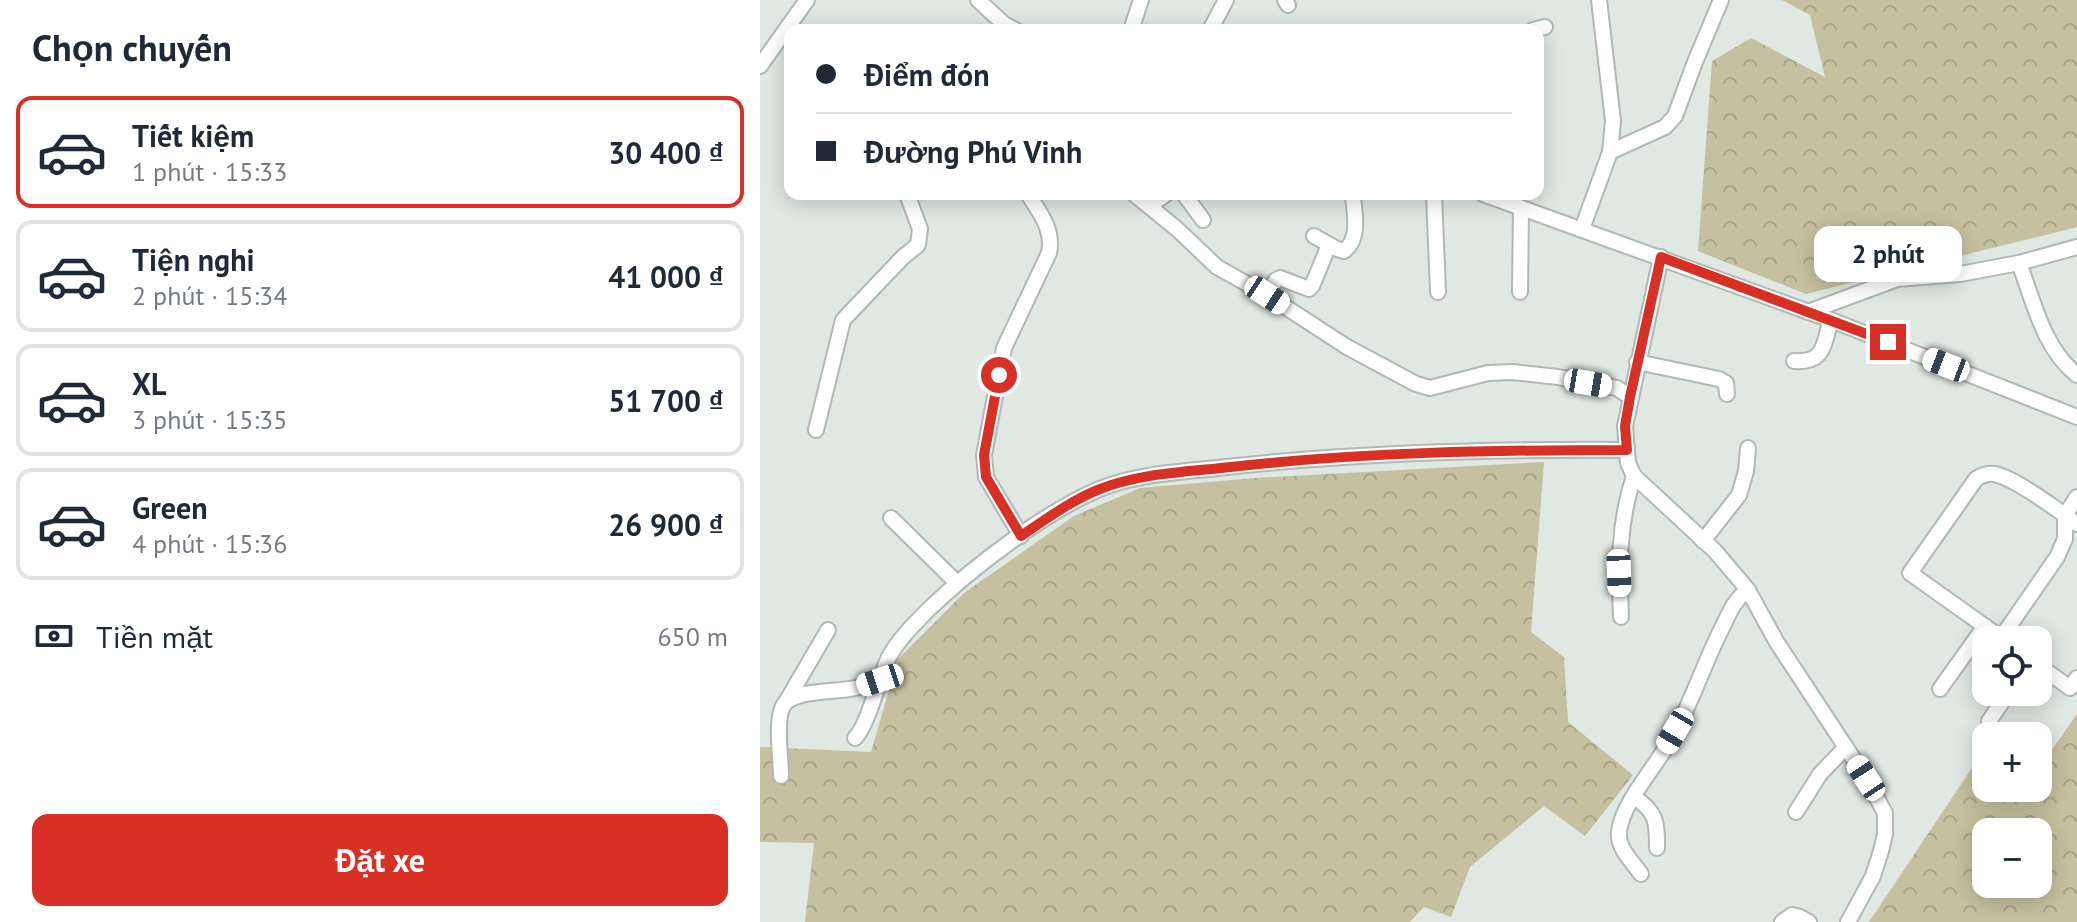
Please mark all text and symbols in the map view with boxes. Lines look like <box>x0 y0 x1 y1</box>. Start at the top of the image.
text: Chọn chuyến <box>32 24 232 71</box>
text: Điểm đón <box>864 55 990 94</box>
icon: car <box>36 116 108 188</box>
text: Tiết kiệm <box>132 116 254 155</box>
text: Đường Phú Vinh <box>864 132 1082 171</box>
text: 30 400 ₫ <box>608 133 724 172</box>
text: 1 phút · 15:33 <box>132 155 287 188</box>
callout: 2 phút <box>1814 226 1962 282</box>
text: 2 phút <box>1852 237 1924 270</box>
icon: car <box>36 240 108 312</box>
text: Tiện nghi <box>132 240 255 279</box>
text: 41 000 ₫ <box>608 257 724 296</box>
car <box>1240 272 1294 318</box>
text: 2 phút · 15:34 <box>132 279 287 312</box>
route end <box>1870 324 1906 360</box>
car <box>1919 345 1973 385</box>
route start <box>981 357 1017 393</box>
icon: car <box>36 364 108 436</box>
text: XL <box>132 364 166 403</box>
car <box>1562 367 1614 399</box>
text: 51 700 ₫ <box>608 381 724 420</box>
text: 3 phút · 15:35 <box>132 403 287 436</box>
icon: car <box>36 488 108 560</box>
text: Green <box>132 488 207 527</box>
text: 26 900 ₫ <box>608 505 724 544</box>
text: 4 phút · 15:36 <box>132 527 287 560</box>
car <box>1606 549 1632 597</box>
icon: cash <box>32 614 76 658</box>
text: Tiền mặt <box>96 617 213 656</box>
text: 650 m <box>657 620 728 653</box>
map controls <box>1972 626 2052 898</box>
button: locate <box>1972 626 2052 706</box>
car <box>853 661 907 699</box>
car <box>1653 704 1697 758</box>
button: + <box>1972 722 2052 802</box>
car <box>1843 751 1889 805</box>
button: Đặt xe <box>32 814 728 906</box>
button: − <box>1972 818 2052 898</box>

